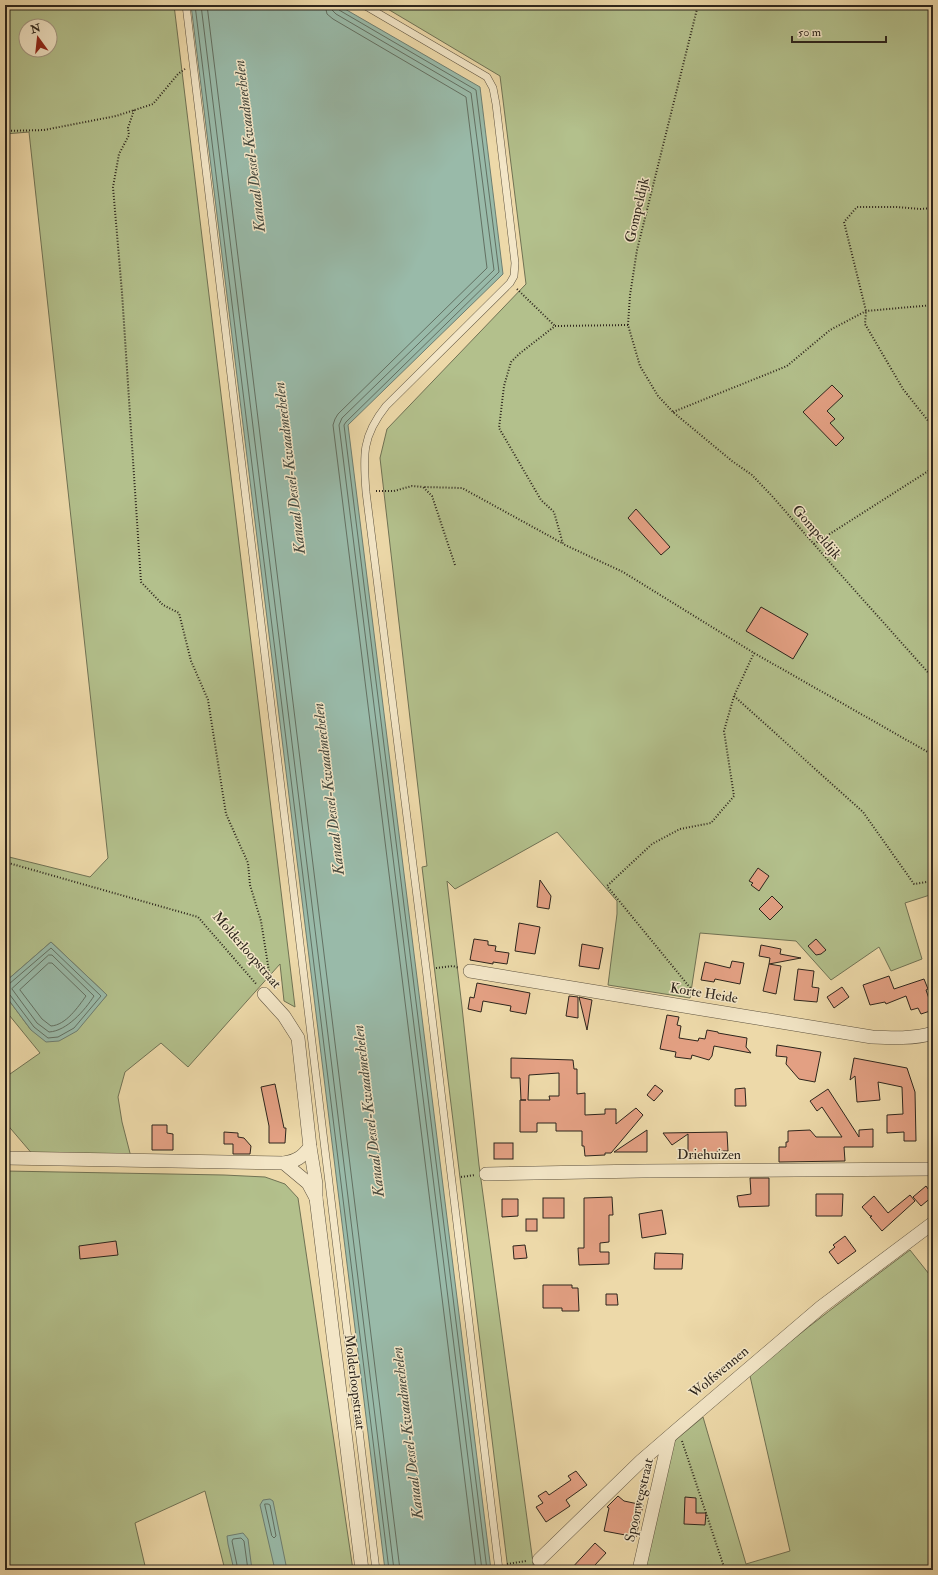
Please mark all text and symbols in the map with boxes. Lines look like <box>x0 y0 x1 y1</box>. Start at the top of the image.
north arrow <box>18 18 58 58</box>
scale bar <box>792 18 886 44</box>
text: N <box>28 21 43 37</box>
text: 50 m <box>798 25 822 40</box>
water label: Kanaal Dessel-Kwaadmechelen <box>230 59 270 234</box>
street label: Gompeldijk <box>621 176 654 244</box>
water label: Kanaal Dessel-Kwaadmechelen <box>270 381 310 556</box>
street label: Gompeldijk <box>788 501 845 563</box>
water label: Kanaal Dessel-Kwaadmechelen <box>309 702 349 877</box>
street label: Molderloopstraat <box>208 908 285 993</box>
street label: Korte Heide <box>669 979 739 1007</box>
water label: Kanaal Dessel-Kwaadmechelen <box>349 1024 389 1199</box>
street label: Driehuizen <box>677 1146 741 1163</box>
street label: Molderloopstraat <box>340 1333 369 1431</box>
street label: Wolfsvennen <box>685 1342 752 1402</box>
water label: Kanaal Dessel-Kwaadmechelen <box>388 1346 428 1521</box>
street label: Spoorwegstraat <box>621 1456 658 1544</box>

